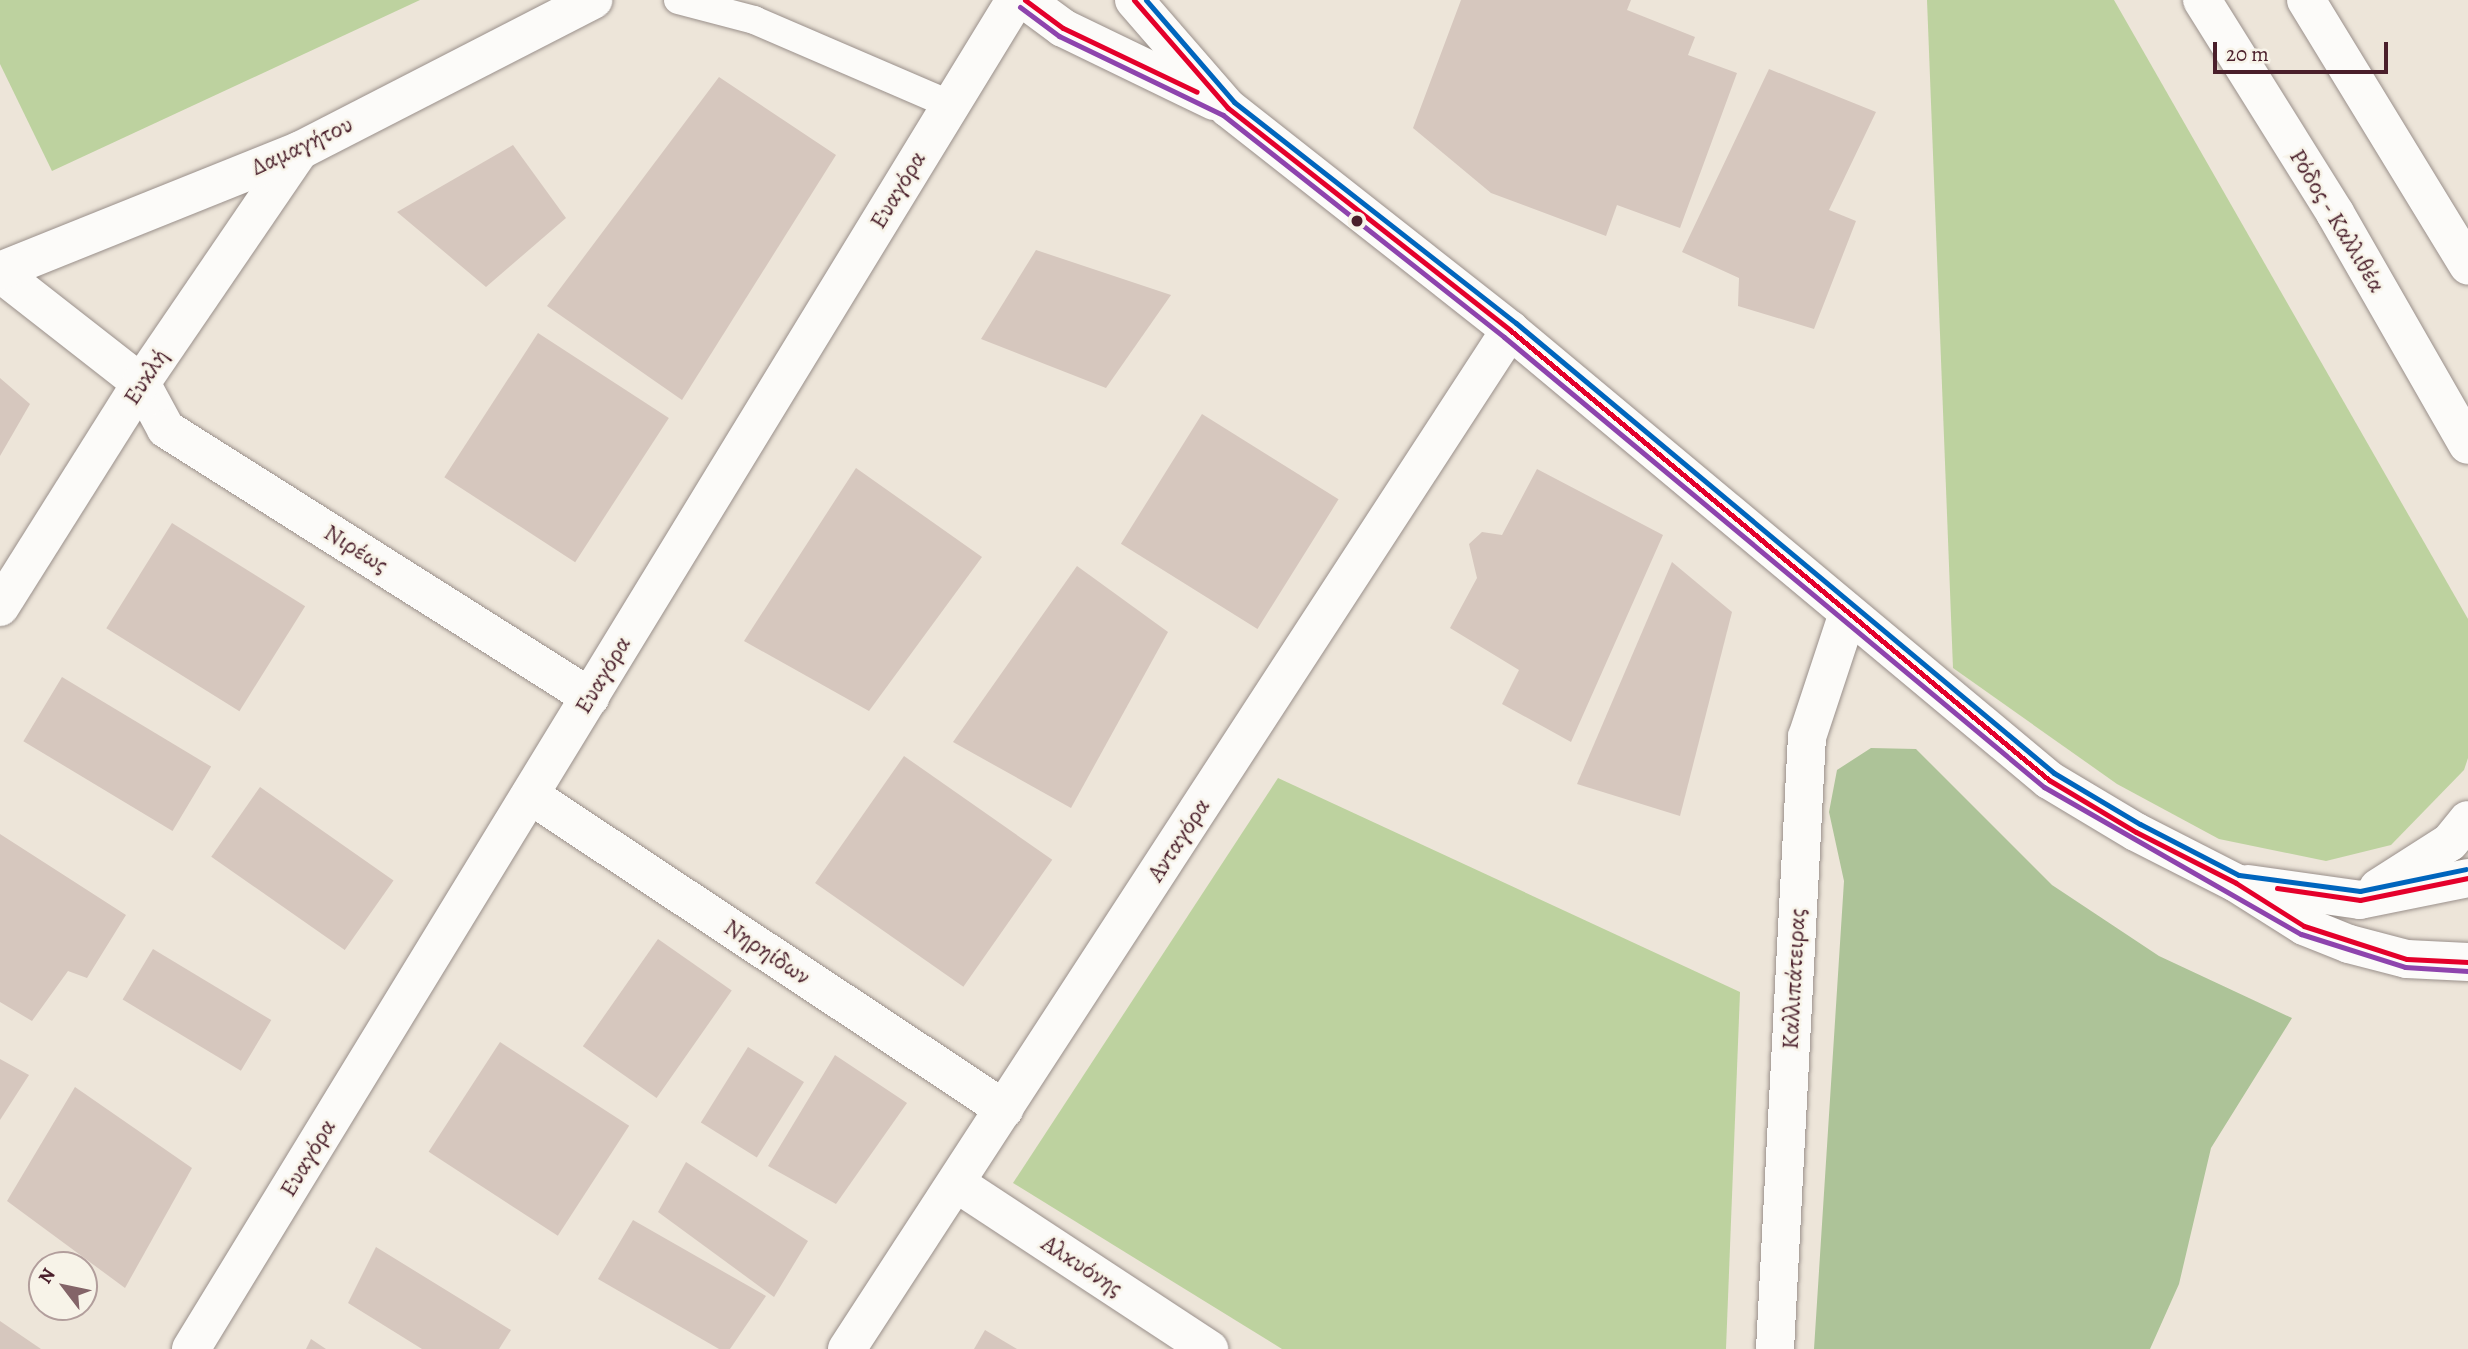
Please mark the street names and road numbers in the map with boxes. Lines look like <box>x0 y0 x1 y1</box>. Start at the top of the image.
street label: Δαμαγήτου <box>247 110 357 182</box>
street label: Ρόδος - Καλλιθέα <box>2283 144 2391 298</box>
street label: Ευαγόρα <box>864 146 932 234</box>
street label: Ευκλή <box>117 344 175 410</box>
street label: Νιρέως <box>319 518 393 580</box>
street label: Ευαγόρα <box>569 631 637 719</box>
street label: Ανταγόρα <box>1141 793 1217 887</box>
street label: Καλλιπάτειρας <box>1776 908 1812 1050</box>
street label: Νηρηίδων <box>718 913 816 991</box>
street label: Ευαγόρα <box>274 1114 342 1202</box>
street label: Αλκυόνης <box>1036 1229 1128 1303</box>

